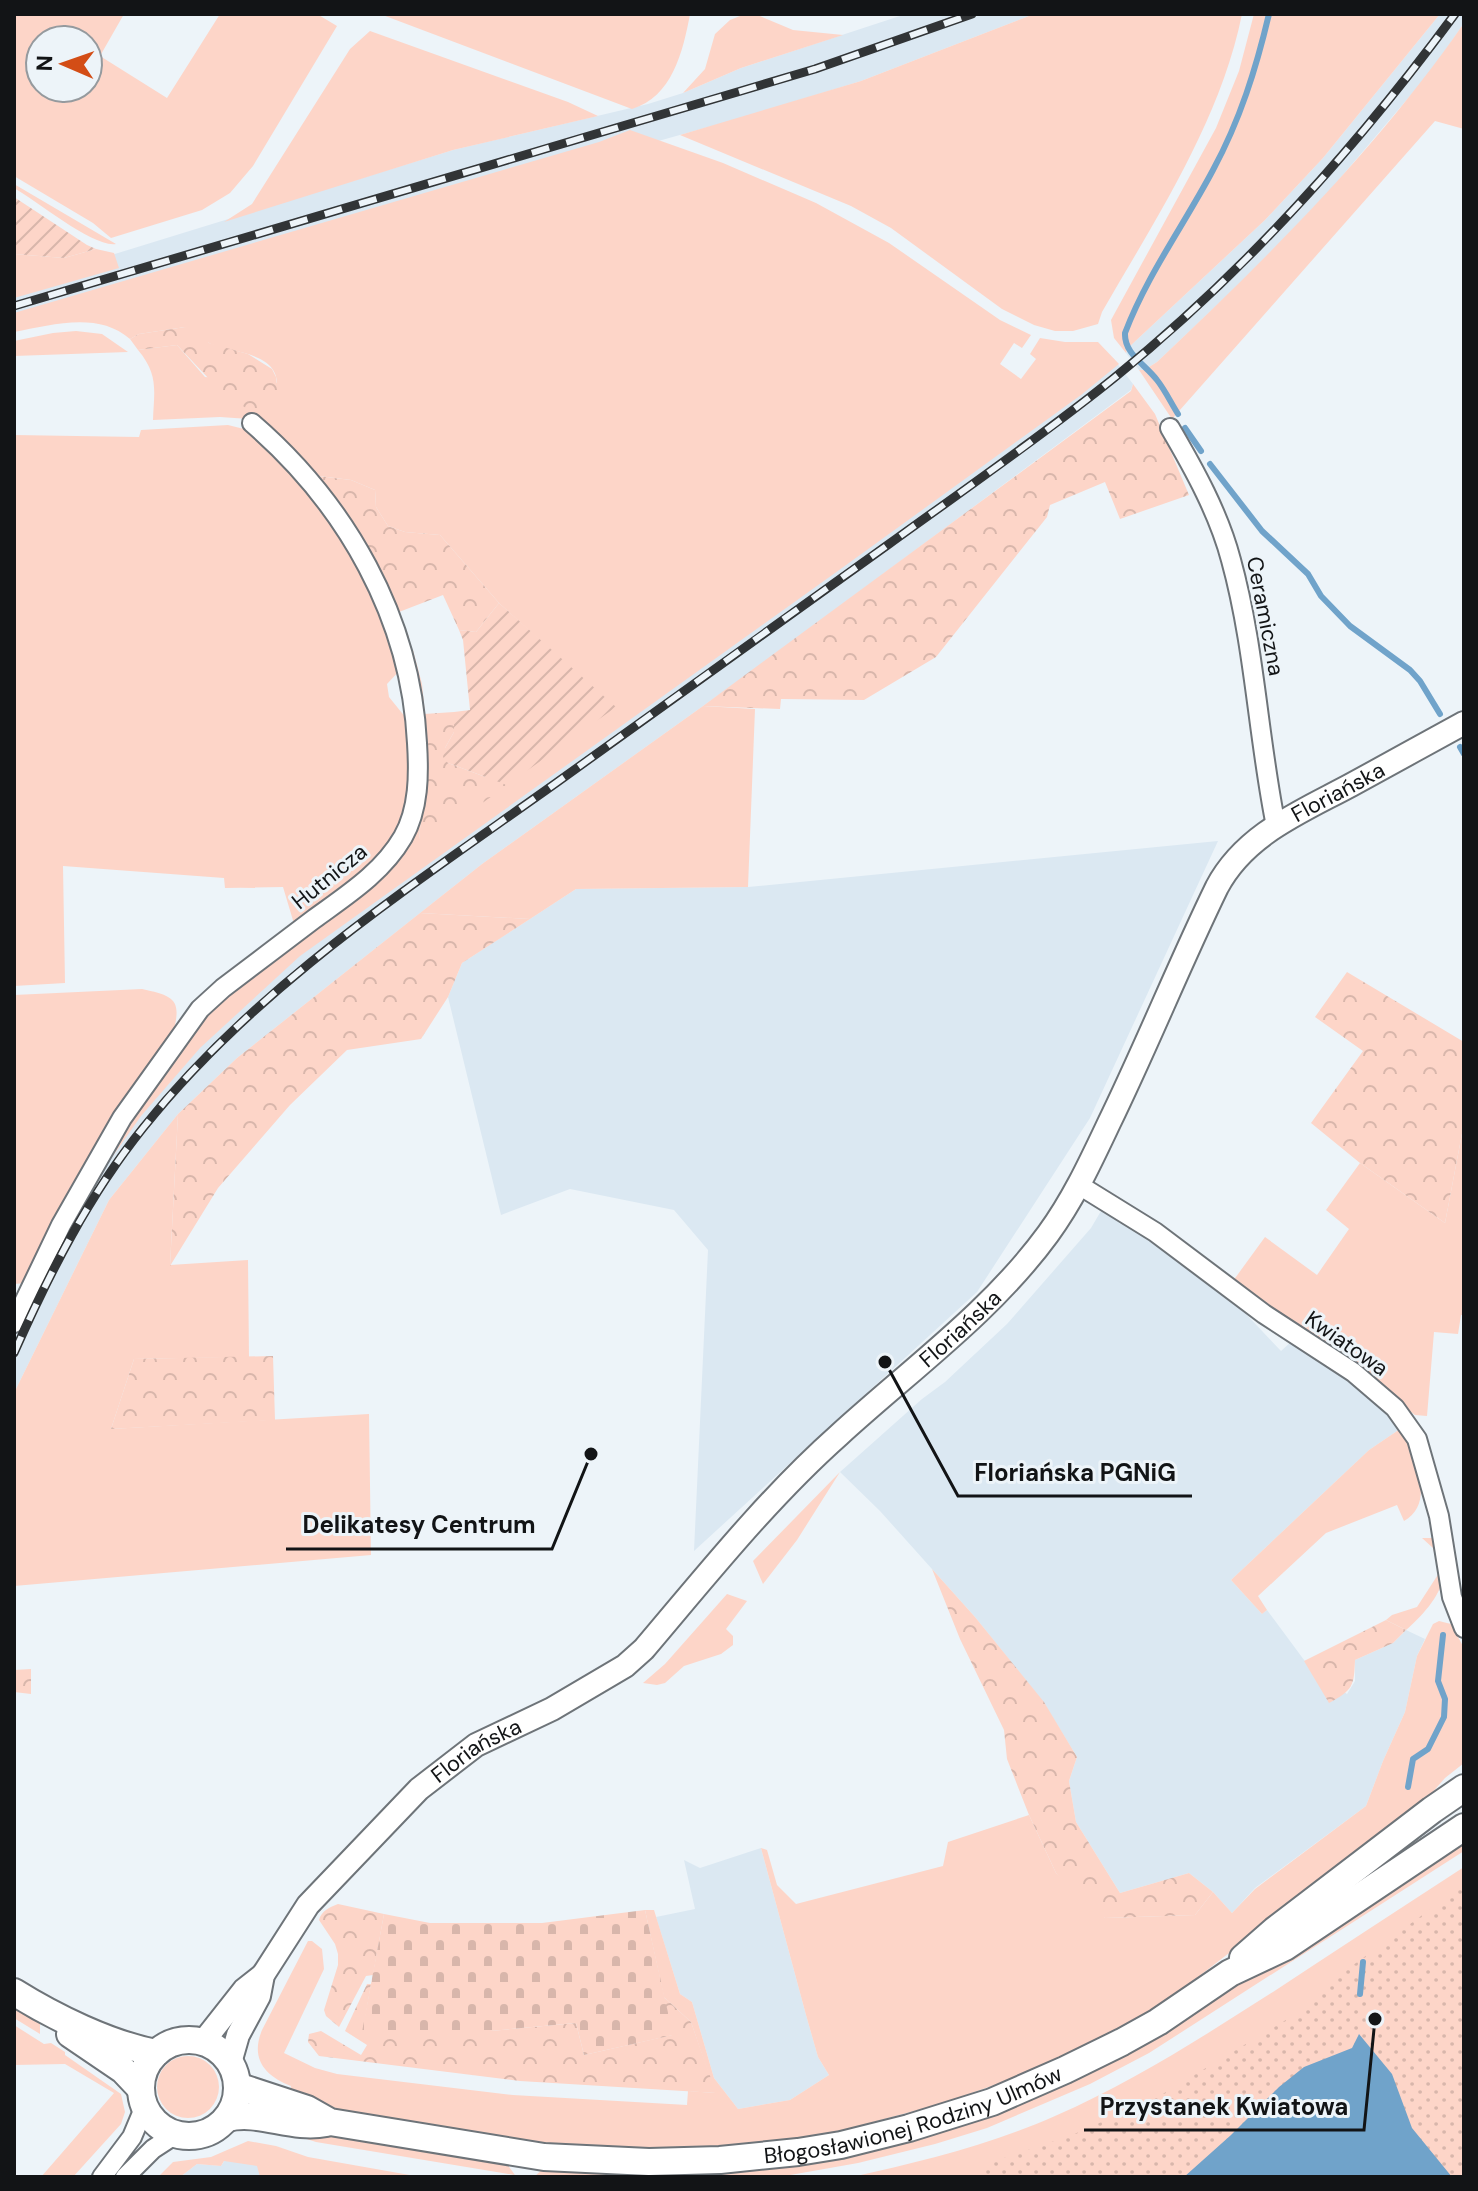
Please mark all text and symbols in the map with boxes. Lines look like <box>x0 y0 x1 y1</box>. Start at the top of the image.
north arrow <box>24 24 104 104</box>
text: N <box>30 55 59 72</box>
street label: Ceramiczna <box>1240 554 1291 678</box>
street label: Floriańska <box>1286 755 1390 829</box>
street label: Hutnicza <box>286 837 373 916</box>
street label: Floriańska <box>913 1284 1008 1374</box>
street label: Kwiatowa <box>1299 1304 1394 1383</box>
callout: Floriańska PGNiG <box>958 1448 1192 1496</box>
text: Floriańska PGNiG <box>974 1457 1176 1488</box>
callout: Delikatesy Centrum <box>286 1501 552 1549</box>
text: Delikatesy Centrum <box>302 1509 536 1540</box>
street label: Floriańska <box>425 1712 526 1790</box>
street label: Błogosławionej Rodziny Ulmów <box>762 2059 1067 2170</box>
callout: Przystanek Kwiatowa <box>1084 2082 1364 2130</box>
text: Przystanek Kwiatowa <box>1100 2091 1348 2122</box>

